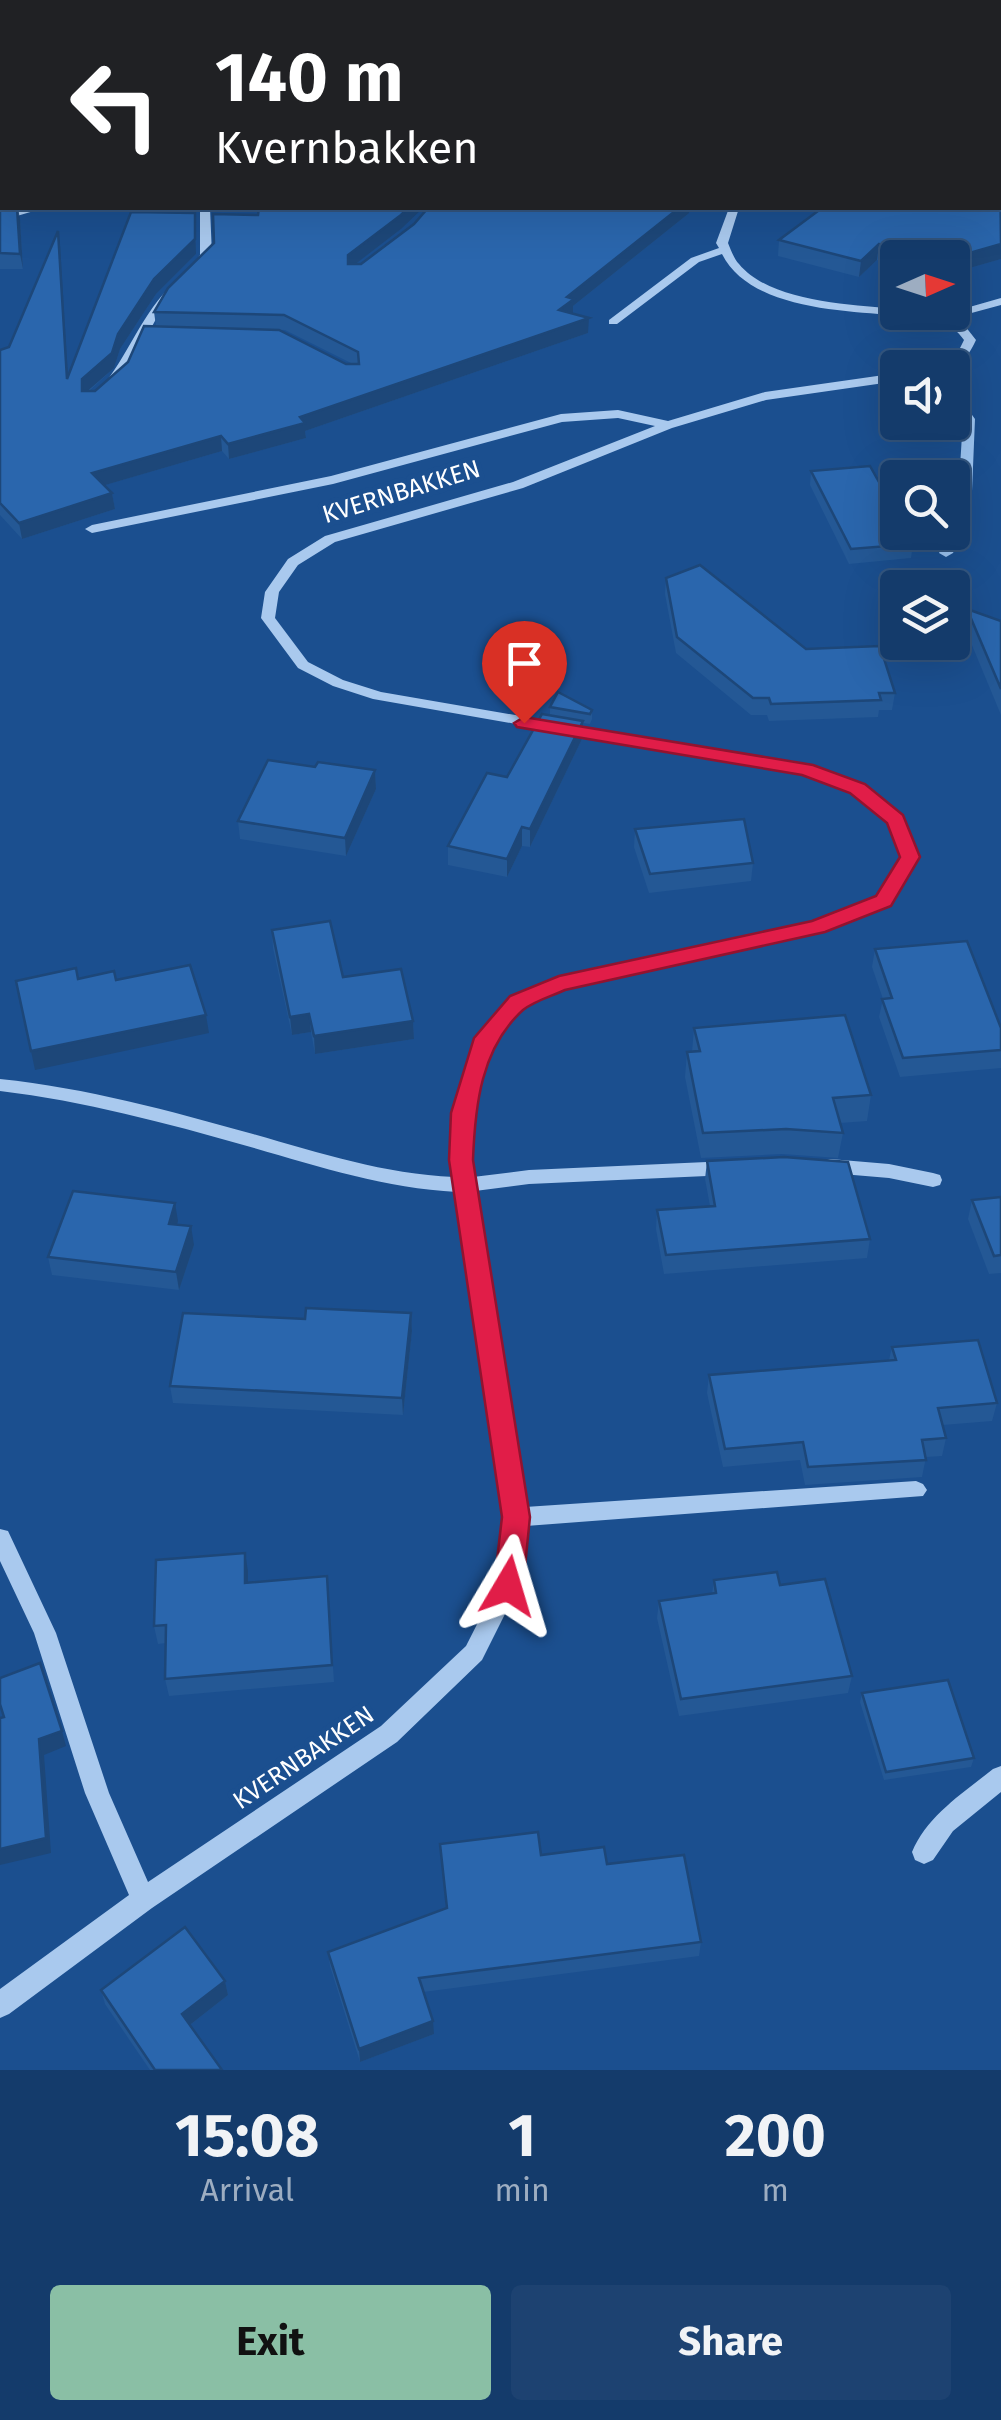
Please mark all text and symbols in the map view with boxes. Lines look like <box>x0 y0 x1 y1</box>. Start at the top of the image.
text: 140 m <box>215 36 404 120</box>
icon: left <box>50 40 180 170</box>
text: Kvernbakken <box>215 121 479 175</box>
north arrow <box>880 240 970 330</box>
map controls <box>880 240 970 660</box>
button: sound <box>880 350 970 440</box>
street label: KVERNBAKKEN <box>319 454 484 530</box>
button: search <box>880 460 970 550</box>
button: layers <box>880 570 970 660</box>
pin <box>482 621 567 724</box>
icon: arrive <box>497 636 552 691</box>
position arrow <box>456 1534 560 1638</box>
street label: KVERNBAKKEN <box>227 1700 380 1816</box>
text: 15:08 <box>175 2100 319 2172</box>
text: 1 <box>508 2100 536 2172</box>
text: 200 <box>725 2100 826 2172</box>
text: Arrival <box>200 2171 294 2209</box>
text: min <box>494 2171 550 2209</box>
text: m <box>762 2171 789 2209</box>
button: Exit <box>50 2285 491 2400</box>
button: Share <box>511 2285 951 2400</box>

